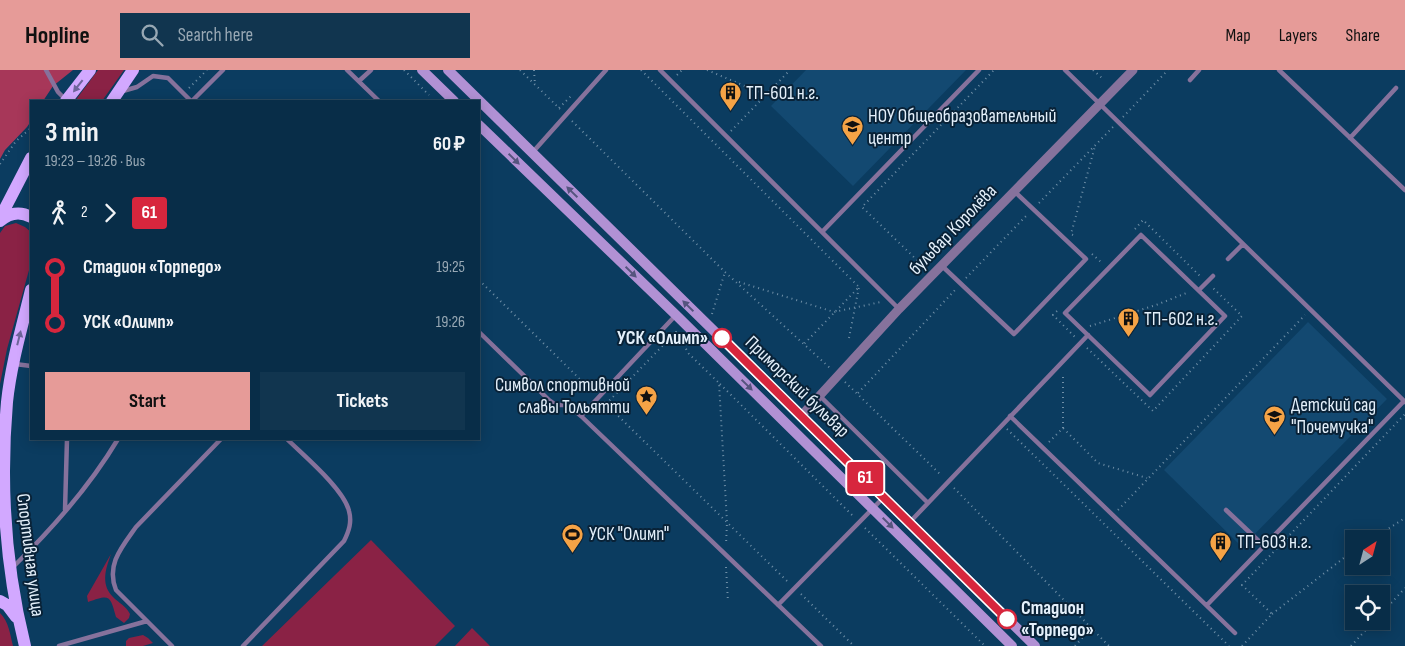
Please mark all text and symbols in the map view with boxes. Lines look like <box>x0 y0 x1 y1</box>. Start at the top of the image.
search box <box>120 13 470 58</box>
text: Hopline <box>25 21 90 50</box>
icon: search <box>138 21 166 49</box>
text: Search here <box>178 24 253 47</box>
text: Map <box>1226 25 1251 46</box>
text: Layers <box>1279 25 1318 46</box>
text: Share <box>1346 25 1380 46</box>
one-way arrow <box>73 79 83 93</box>
building icon: ТП-601 н.г. <box>718 81 742 112</box>
place label: ТП-601 н.г. <box>746 82 819 105</box>
place label: НОУ Общеобразовательный центр <box>868 105 1056 150</box>
school or university icon: НОУ Общеобразовательный центр <box>840 115 864 146</box>
text: 3 min <box>45 116 99 149</box>
text: 60 ₽ <box>433 133 465 156</box>
text: 19:23 – 19:26 · Bus <box>45 152 145 171</box>
one-way arrow <box>508 153 520 165</box>
street label: бульвар Королёва <box>904 180 1002 280</box>
one-way arrow <box>566 186 578 198</box>
icon: walk <box>45 199 73 227</box>
icon: forward <box>96 199 124 227</box>
text: 61 <box>142 202 157 223</box>
text: 2 <box>81 203 88 222</box>
text: Стадион «Торпедо» <box>83 256 222 279</box>
text: 19:25 <box>436 258 465 277</box>
one-way arrow <box>624 265 636 277</box>
one-way arrow <box>682 300 694 312</box>
building icon: ТП-602 н.г. <box>1116 307 1140 338</box>
place label: ТП-602 н.г. <box>1144 308 1218 331</box>
text: УСК «Олимп» <box>83 311 174 334</box>
text: 19:26 <box>436 313 465 332</box>
place label: УСК «Олимп» <box>617 327 708 350</box>
marker: УСК «Олимп» <box>712 328 732 348</box>
one-way arrow <box>16 331 24 346</box>
street label: Приморский бульвар <box>740 331 854 443</box>
button: Start <box>45 372 250 430</box>
button: Tickets <box>260 372 465 430</box>
place label: Символ спортивной славы Тольятти <box>495 374 630 419</box>
one-way arrow <box>741 379 753 391</box>
place icon: Символ спортивной славы Тольятти <box>634 384 658 415</box>
place label: Детский сад "Почемучка" <box>1291 394 1376 439</box>
school or university icon: Детский сад "Почемучка" <box>1263 404 1287 435</box>
line badge: 61 <box>842 462 888 494</box>
text: 61 <box>857 467 873 488</box>
street label: Спортивная улица <box>11 492 49 618</box>
one-way arrow <box>882 517 894 529</box>
sports icon: УСК "Олимп" <box>561 522 585 553</box>
place label: УСК "Олимп" <box>589 523 669 546</box>
building icon: ТП-603 н.г. <box>1209 530 1233 561</box>
north arrow <box>1345 530 1390 575</box>
map controls <box>1345 530 1390 630</box>
place label: ТП-603 н.г. <box>1237 531 1311 554</box>
button: locate <box>1345 585 1390 630</box>
place label: Стадион «Торпедо» <box>1021 597 1094 642</box>
marker: Стадион «Торпедо» <box>997 609 1017 629</box>

